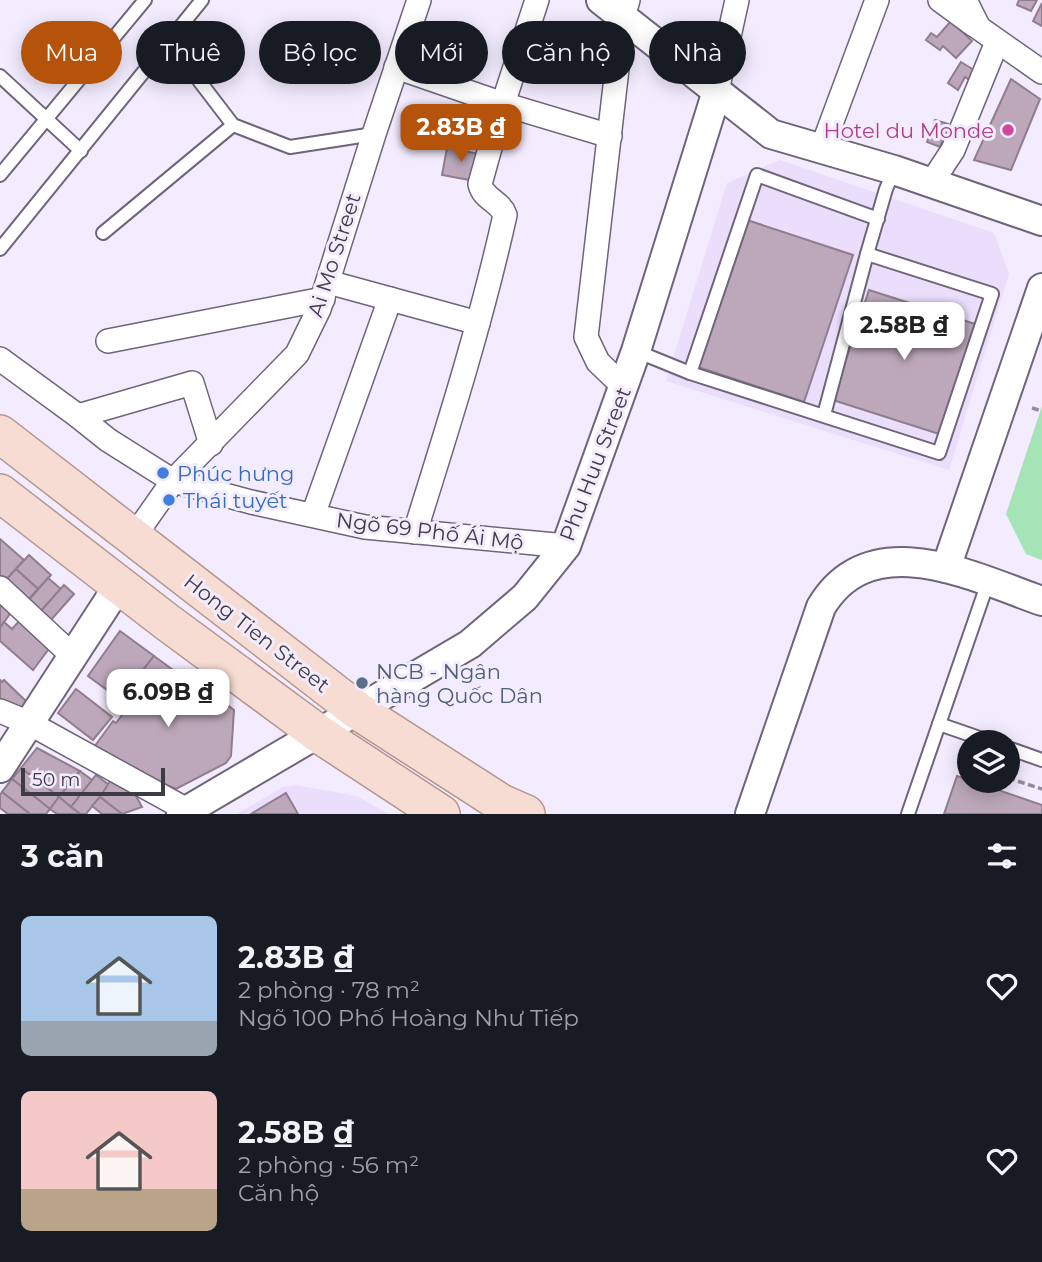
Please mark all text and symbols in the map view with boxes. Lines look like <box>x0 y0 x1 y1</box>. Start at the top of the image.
chip: Mua <box>21 21 122 84</box>
chip: Thuê <box>136 21 245 84</box>
chip: Bộ lọc <box>259 21 381 84</box>
chip: Mới <box>395 21 488 84</box>
chip: Căn hộ <box>502 21 635 84</box>
chip: Nhà <box>649 21 746 84</box>
pin: 2.83B ₫ <box>396 104 526 164</box>
text: 2.83B ₫ <box>417 113 505 141</box>
place label: Hotel du Monde <box>824 118 994 143</box>
marker: Hotel du Monde <box>1000 122 1016 138</box>
street label: Ai Mo Street <box>302 190 366 320</box>
pin: 2.58B ₫ <box>839 302 969 362</box>
text: 2.58B ₫ <box>860 311 948 339</box>
street label: Phu Huu Street <box>554 383 636 545</box>
place label: Phúc hưng <box>177 461 294 486</box>
marker: Phúc hưng <box>155 465 171 481</box>
place label: Thái tuyết <box>183 488 288 513</box>
marker: Thái tuyết <box>161 492 177 508</box>
street label: Ngõ 69 Phố Ái Mộ <box>335 507 525 555</box>
street label: Hong Tien Street <box>179 568 335 698</box>
place label: NCB - Ngân hàng Quốc Dân <box>376 659 543 708</box>
pin: 6.09B ₫ <box>103 670 233 729</box>
marker: NCB - Ngân hàng Quốc Dân <box>354 675 370 691</box>
text: 6.09B ₫ <box>123 678 213 706</box>
map controls <box>957 730 1020 793</box>
button: layers <box>957 730 1020 793</box>
scale bar <box>21 765 164 797</box>
text: 50 m <box>32 768 80 791</box>
icon: filters <box>983 837 1021 875</box>
text: 3 căn <box>21 838 104 875</box>
text: 2.83B ₫ <box>238 939 354 976</box>
icon: home <box>77 944 161 1028</box>
icon: heart <box>983 967 1021 1005</box>
text: 2 phòng · 78 m² <box>238 976 420 1004</box>
text: Ngõ 100 Phố Hoàng Như Tiếp <box>238 1004 579 1032</box>
text: 2.58B ₫ <box>238 1114 354 1151</box>
icon: home <box>77 1119 161 1203</box>
icon: heart <box>983 1142 1021 1180</box>
text: 2 phòng · 56 m² <box>238 1151 419 1179</box>
text: Căn hộ <box>238 1179 319 1207</box>

